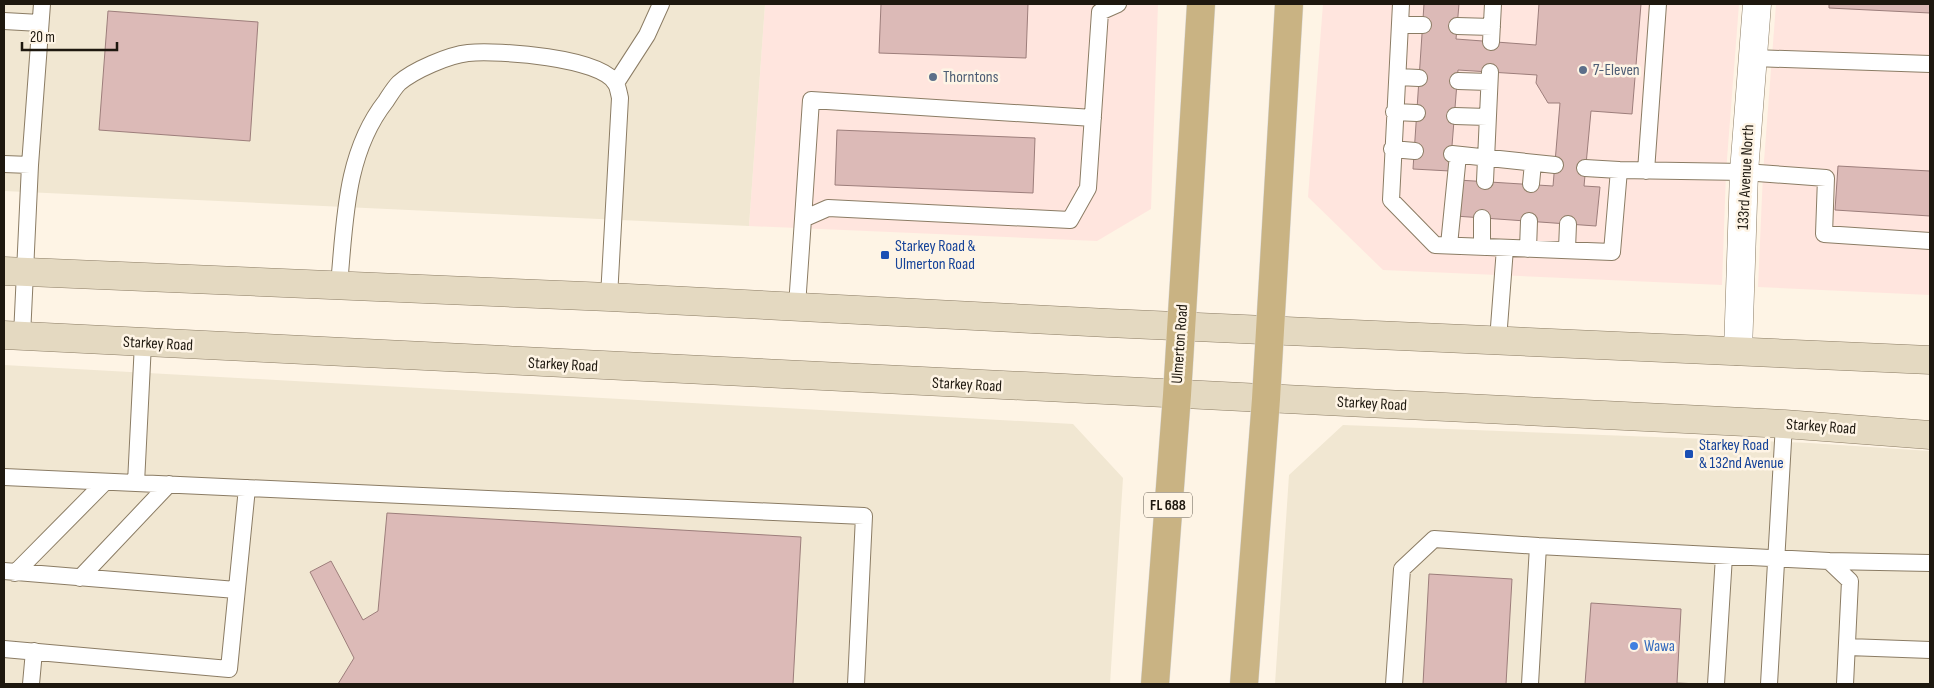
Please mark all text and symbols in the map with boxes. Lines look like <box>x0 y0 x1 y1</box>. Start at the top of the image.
scale bar <box>22 20 118 52</box>
text: 20 m <box>30 28 55 47</box>
place label: 7-Eleven <box>1593 61 1640 80</box>
marker: 7-Eleven <box>1577 64 1589 76</box>
place label: Thorntons <box>943 68 999 87</box>
marker: Thorntons <box>927 71 939 83</box>
street label: 133rd Avenue North <box>1734 124 1758 230</box>
place label: Starkey Road & Ulmerton Road <box>895 237 976 274</box>
marker: Starkey Road & Ulmerton Road <box>879 249 891 261</box>
street label: Ulmerton Road <box>1168 304 1192 384</box>
street label: Starkey Road <box>123 333 193 355</box>
street label: Starkey Road <box>528 354 598 376</box>
street label: Starkey Road <box>932 374 1002 396</box>
street label: Starkey Road <box>1337 393 1407 415</box>
street label: Starkey Road <box>1785 415 1857 439</box>
place label: Starkey Road & 132nd Avenue <box>1699 436 1784 473</box>
marker: Starkey Road & 132nd Avenue <box>1683 448 1695 460</box>
road number: FL 688 <box>1144 492 1192 518</box>
place label: Wawa <box>1644 637 1675 656</box>
marker: Wawa <box>1628 640 1640 652</box>

